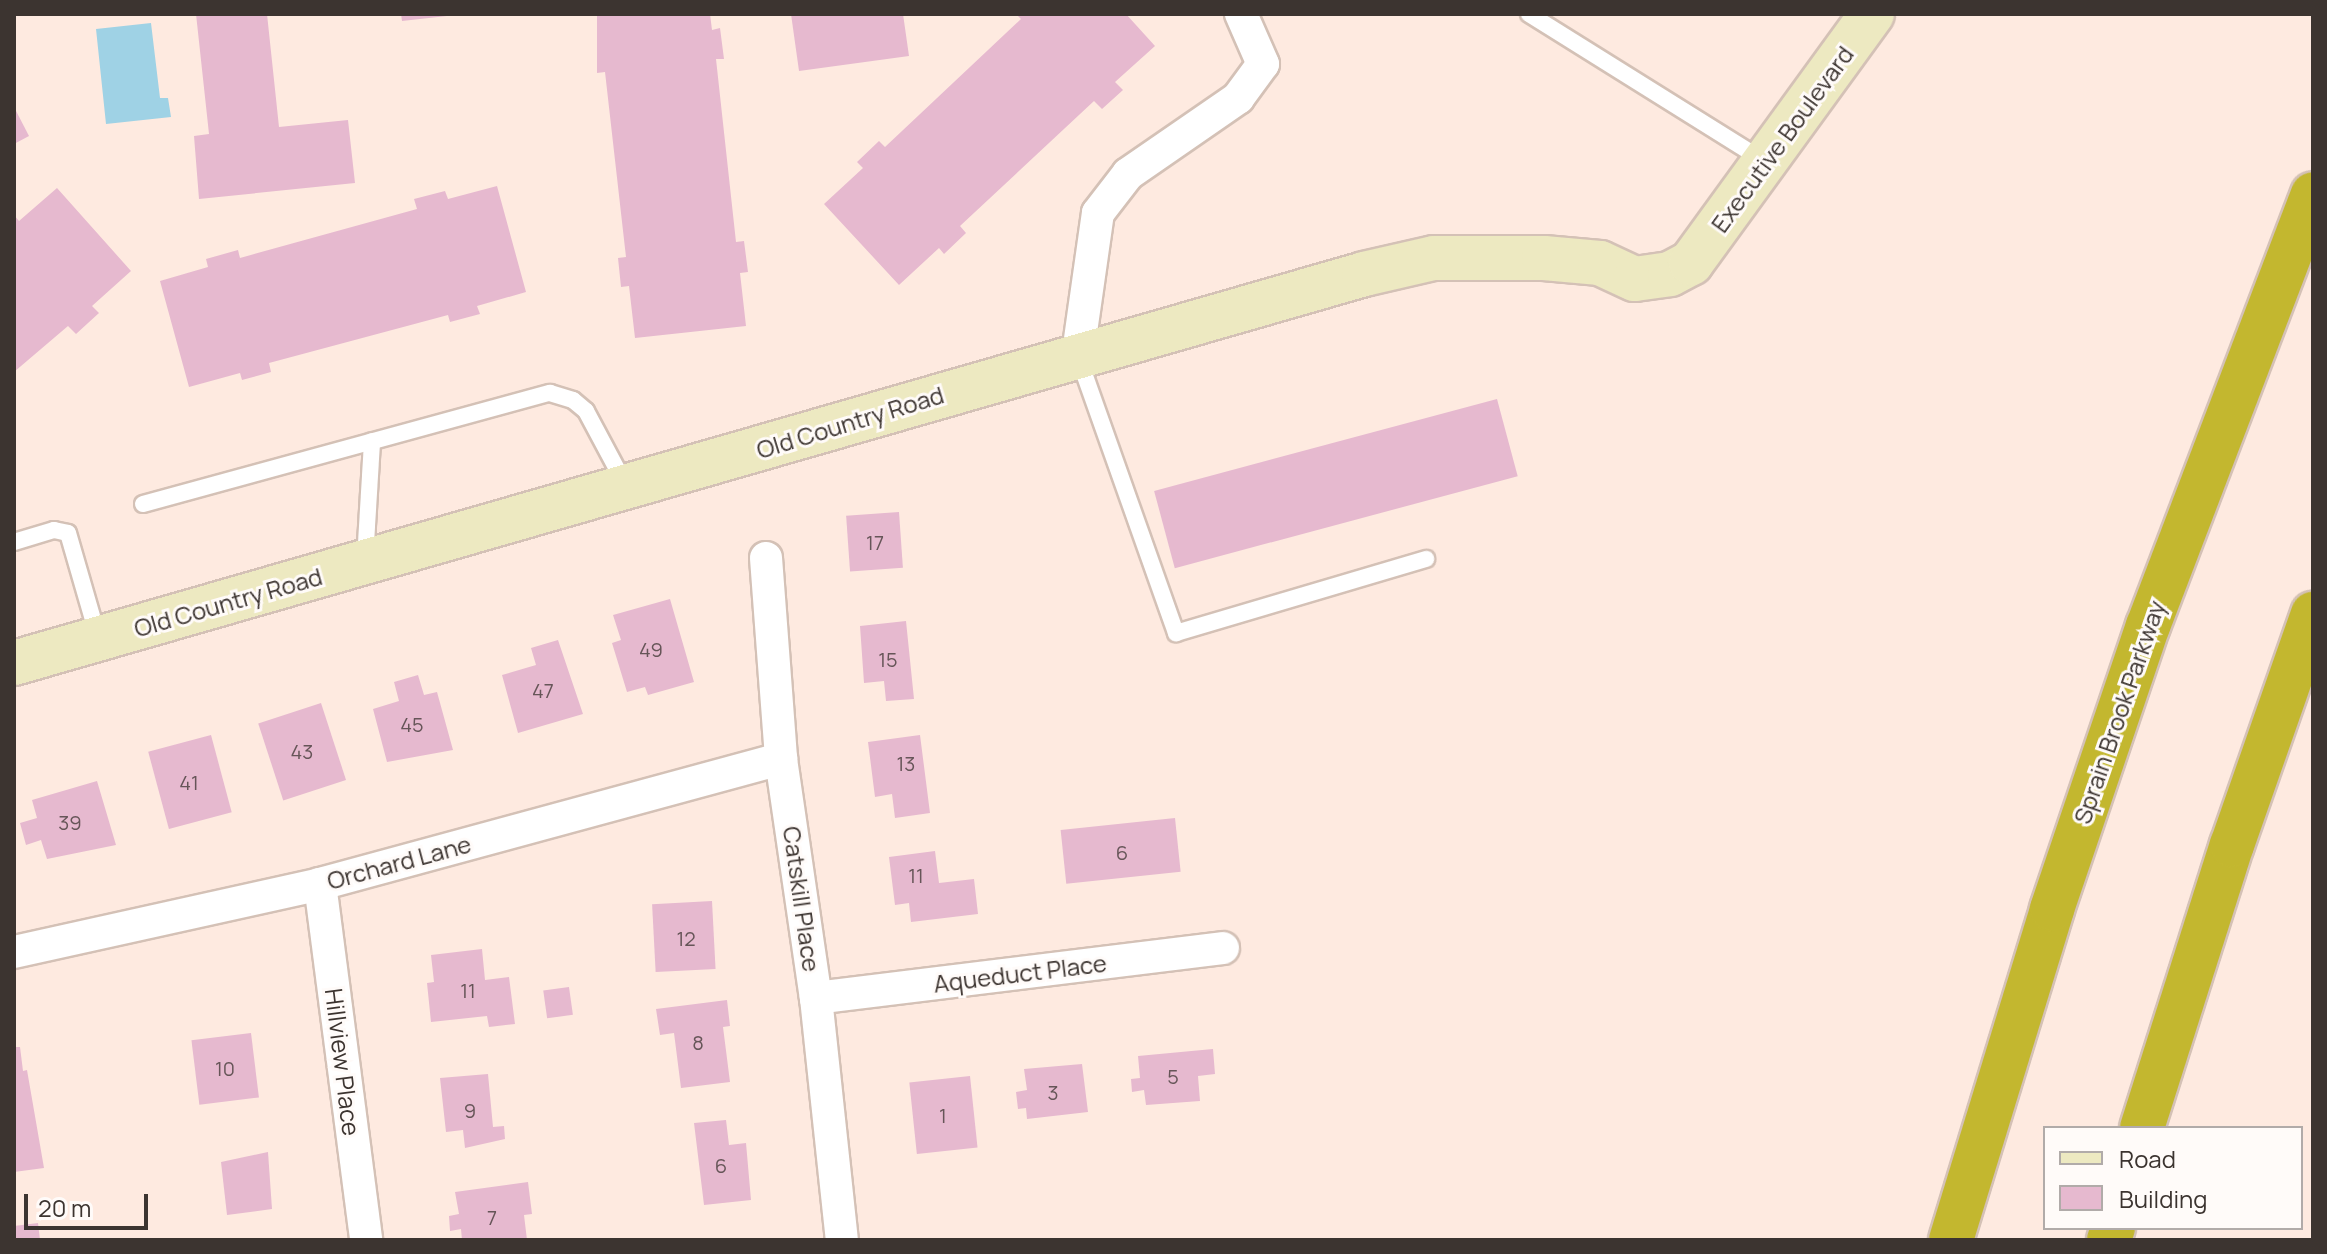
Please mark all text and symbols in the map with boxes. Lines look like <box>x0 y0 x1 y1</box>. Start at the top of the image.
street label: Executive Boulevard <box>1705 40 1859 238</box>
street label: Old Country Road <box>753 380 947 464</box>
house number: 17 <box>866 530 884 554</box>
street label: Old Country Road <box>131 561 325 643</box>
street label: Sprain Brook Parkway <box>2067 597 2171 827</box>
house number: 49 <box>639 637 663 661</box>
house number: 15 <box>878 647 898 671</box>
house number: 47 <box>532 678 554 702</box>
house number: 45 <box>400 712 424 736</box>
house number: 43 <box>291 739 313 763</box>
house number: 13 <box>897 751 915 775</box>
house number: 41 <box>179 770 199 794</box>
house number: 39 <box>58 810 82 834</box>
street label: Catskill Place <box>778 824 826 974</box>
street label: Orchard Lane <box>324 829 474 895</box>
house number: 6 <box>1116 840 1128 864</box>
house number: 11 <box>908 863 924 887</box>
house number: 12 <box>676 926 696 950</box>
street label: Aqueduct Place <box>932 948 1108 998</box>
house number: 11 <box>460 978 476 1002</box>
street label: Hillview Place <box>320 987 366 1137</box>
house number: 8 <box>692 1030 704 1054</box>
house number: 10 <box>215 1056 235 1080</box>
house number: 5 <box>1167 1064 1179 1088</box>
house number: 3 <box>1047 1080 1059 1104</box>
house number: 9 <box>464 1098 476 1122</box>
house number: 1 <box>939 1103 947 1127</box>
legend <box>2043 1126 2303 1230</box>
text: Road <box>2119 1142 2176 1175</box>
house number: 6 <box>715 1153 727 1177</box>
scale bar <box>28 1178 152 1228</box>
text: Building <box>2119 1182 2207 1215</box>
text: 20 m <box>38 1191 91 1224</box>
house number: 7 <box>487 1205 497 1229</box>

